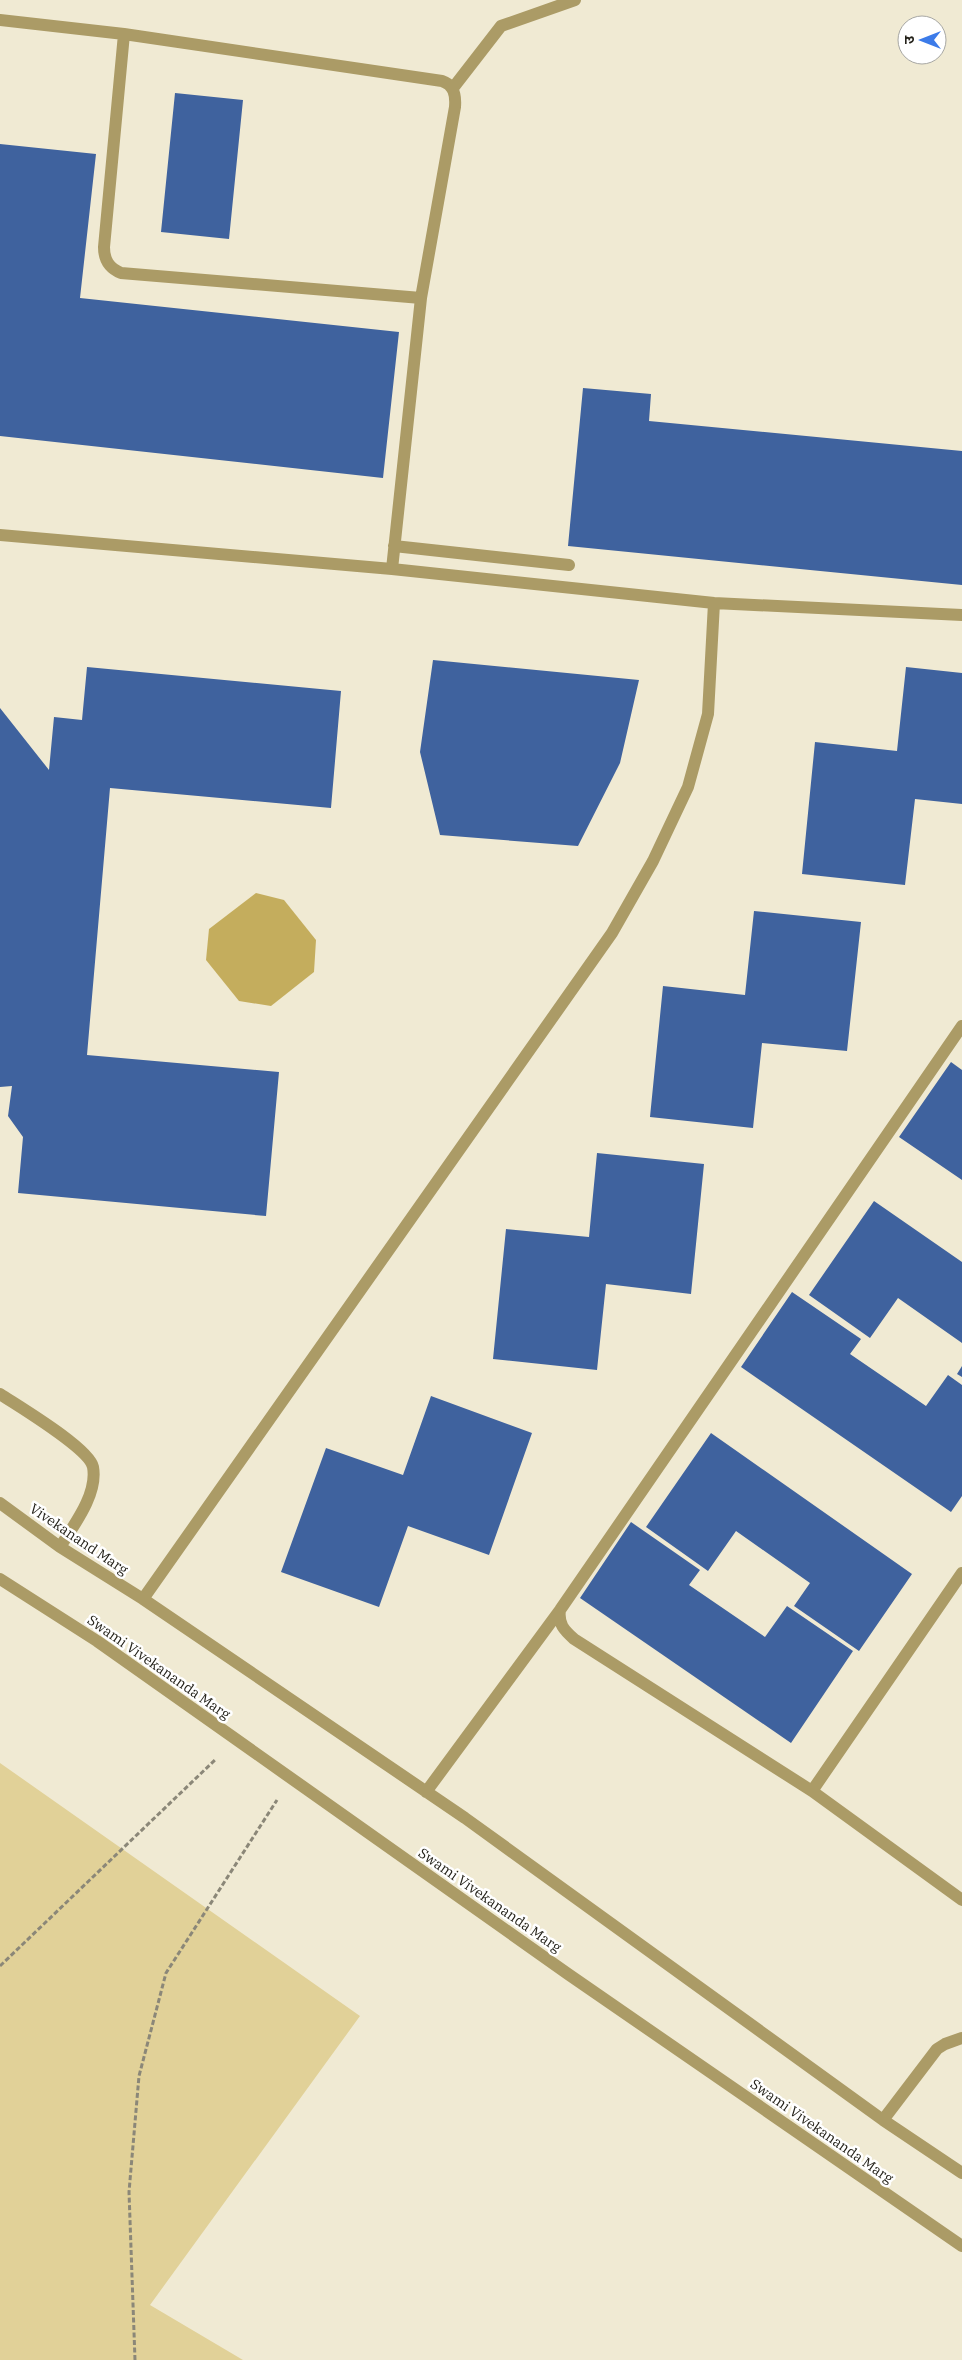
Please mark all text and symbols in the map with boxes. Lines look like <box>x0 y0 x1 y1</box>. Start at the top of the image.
north arrow <box>897 15 947 65</box>
text: उ <box>900 35 918 44</box>
street label: Vivekanand Marg <box>26 1499 132 1579</box>
street label: Swami Vivekananda Marg <box>84 1611 234 1723</box>
street label: Swami Vivekananda Marg <box>415 1844 565 1956</box>
street label: Swami Vivekananda Marg <box>747 2075 897 2187</box>

